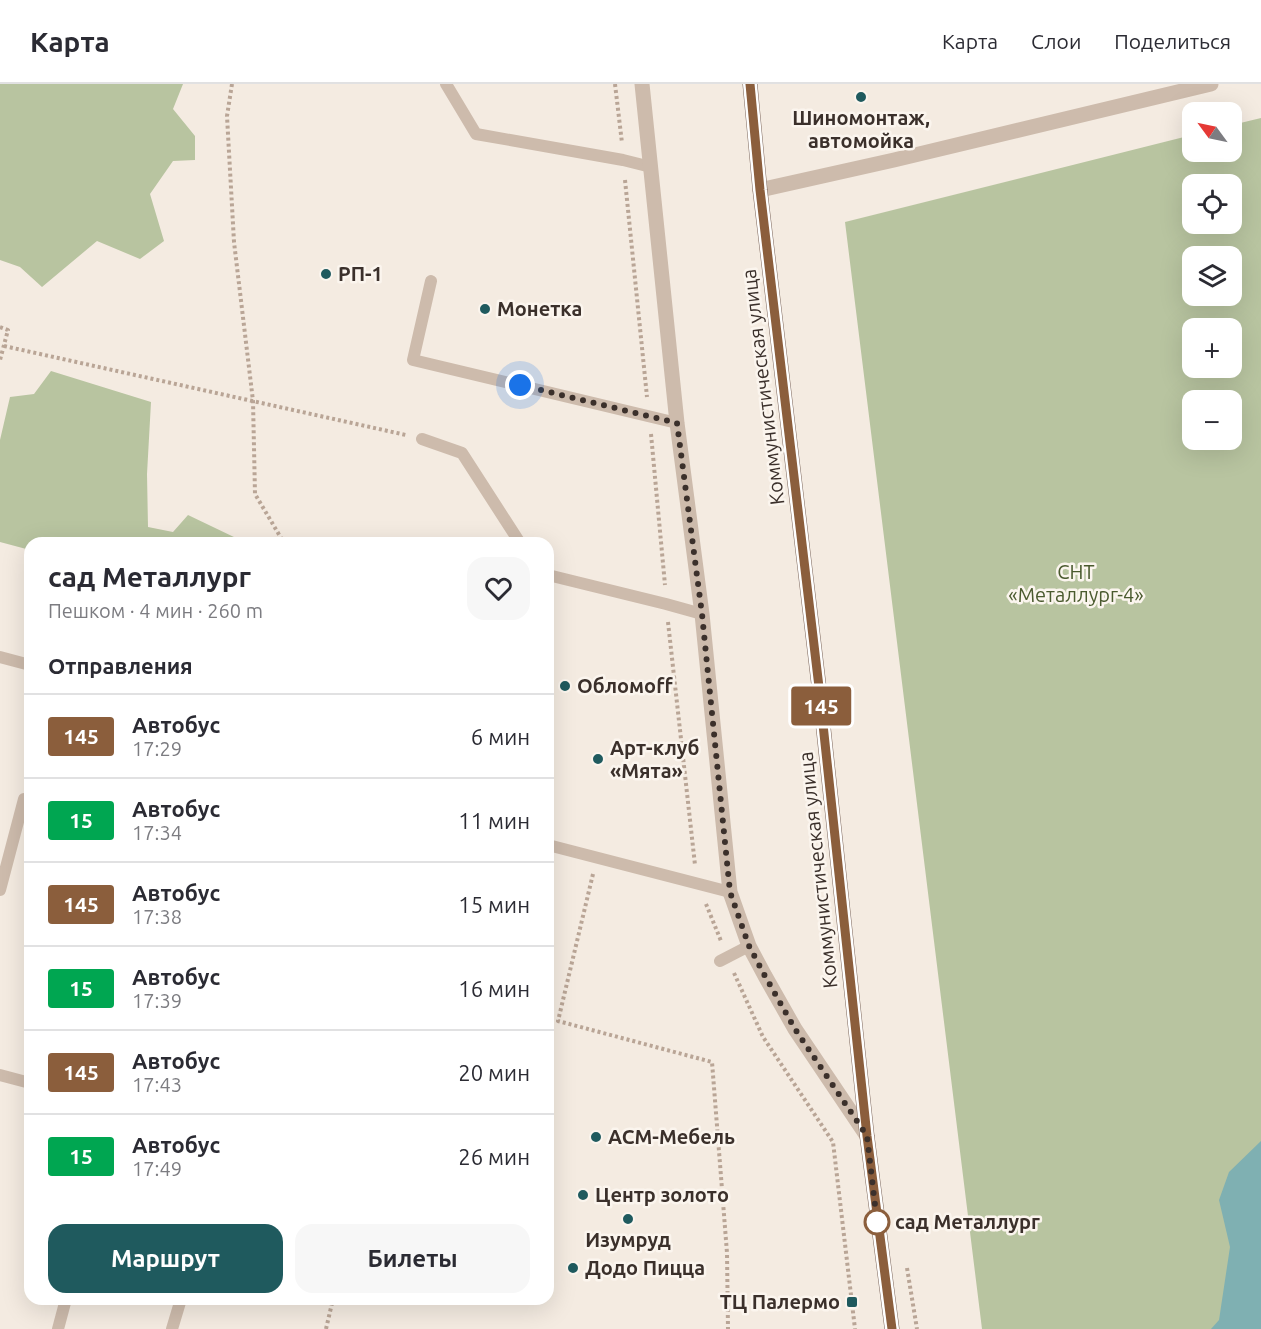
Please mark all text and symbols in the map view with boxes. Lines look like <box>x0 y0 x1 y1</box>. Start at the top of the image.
text: Карта <box>30 26 110 57</box>
text: Карта <box>942 29 998 53</box>
text: Слои <box>1031 29 1081 53</box>
text: Поделиться <box>1114 29 1231 53</box>
marker: Шиномонтаж, автомойка <box>854 90 868 104</box>
north arrow <box>1182 102 1242 162</box>
map controls <box>1182 102 1242 450</box>
place label: Шиномонтаж, автомойка <box>792 106 930 152</box>
button: locate <box>1182 174 1242 234</box>
button: layers <box>1182 246 1242 306</box>
place label: РП-1 <box>338 262 383 285</box>
marker: РП-1 <box>319 267 333 281</box>
street label: Коммунистическая улица <box>737 268 788 506</box>
place label: Монетка <box>497 297 582 320</box>
marker: Монетка <box>478 302 492 316</box>
button: + <box>1182 318 1242 378</box>
your location <box>505 370 535 400</box>
button: − <box>1182 390 1242 450</box>
button: heart <box>467 557 530 620</box>
park label: СНТ «Металлург-4» <box>1008 560 1144 606</box>
text: сад Металлург <box>48 561 251 592</box>
text: Пешком · 4 мин · 260 m <box>48 599 263 622</box>
text: Отправления <box>48 653 193 678</box>
place label: Обломоff <box>577 674 673 697</box>
marker: Обломоff <box>558 679 572 693</box>
line badge: 145 <box>786 686 856 726</box>
text: 145 <box>803 694 839 718</box>
text: Автобус <box>132 712 220 737</box>
text: 145 <box>63 724 99 748</box>
text: 6 мин <box>471 724 530 749</box>
place label: Арт-клуб «Мята» <box>610 736 699 782</box>
text: 17:29 <box>132 737 182 760</box>
street label: Коммунистическая улица <box>794 751 841 989</box>
marker: Арт-клуб «Мята» <box>591 752 605 766</box>
text: Автобус <box>132 796 220 821</box>
text: 15 <box>69 808 93 832</box>
text: 11 мин <box>458 808 530 833</box>
text: 17:34 <box>132 821 182 844</box>
text: Автобус <box>132 880 220 905</box>
text: 145 <box>63 892 99 916</box>
text: 15 мин <box>458 892 530 917</box>
text: 17:38 <box>132 905 182 928</box>
text: Автобус <box>132 964 220 989</box>
text: 15 <box>69 976 93 1000</box>
text: 16 мин <box>458 976 530 1001</box>
text: 17:39 <box>132 989 182 1012</box>
text: Автобус <box>132 1048 220 1073</box>
text: 145 <box>63 1060 99 1084</box>
text: 20 мин <box>458 1060 530 1085</box>
text: 17:43 <box>132 1073 182 1096</box>
place label: АСМ-Мебель <box>608 1125 735 1148</box>
marker: АСМ-Мебель <box>589 1130 603 1144</box>
text: Автобус <box>132 1132 220 1157</box>
text: 15 <box>69 1144 93 1168</box>
text: 26 мин <box>458 1144 530 1169</box>
text: 17:49 <box>132 1157 182 1180</box>
place label: Центр золото <box>595 1183 729 1206</box>
marker: Центр золото <box>576 1188 590 1202</box>
marker: сад Металлург <box>864 1209 890 1235</box>
place label: сад Металлург <box>895 1210 1040 1233</box>
marker: Изумруд <box>621 1212 635 1226</box>
button: Маршрут <box>48 1224 283 1293</box>
button: Билеты <box>295 1224 530 1293</box>
place label: Изумруд <box>585 1228 671 1251</box>
place label: Додо Пицца <box>585 1256 705 1279</box>
marker: Додо Пицца <box>566 1261 580 1275</box>
place label: ТЦ Палермо <box>720 1290 840 1313</box>
marker: ТЦ Палермо <box>845 1295 859 1309</box>

